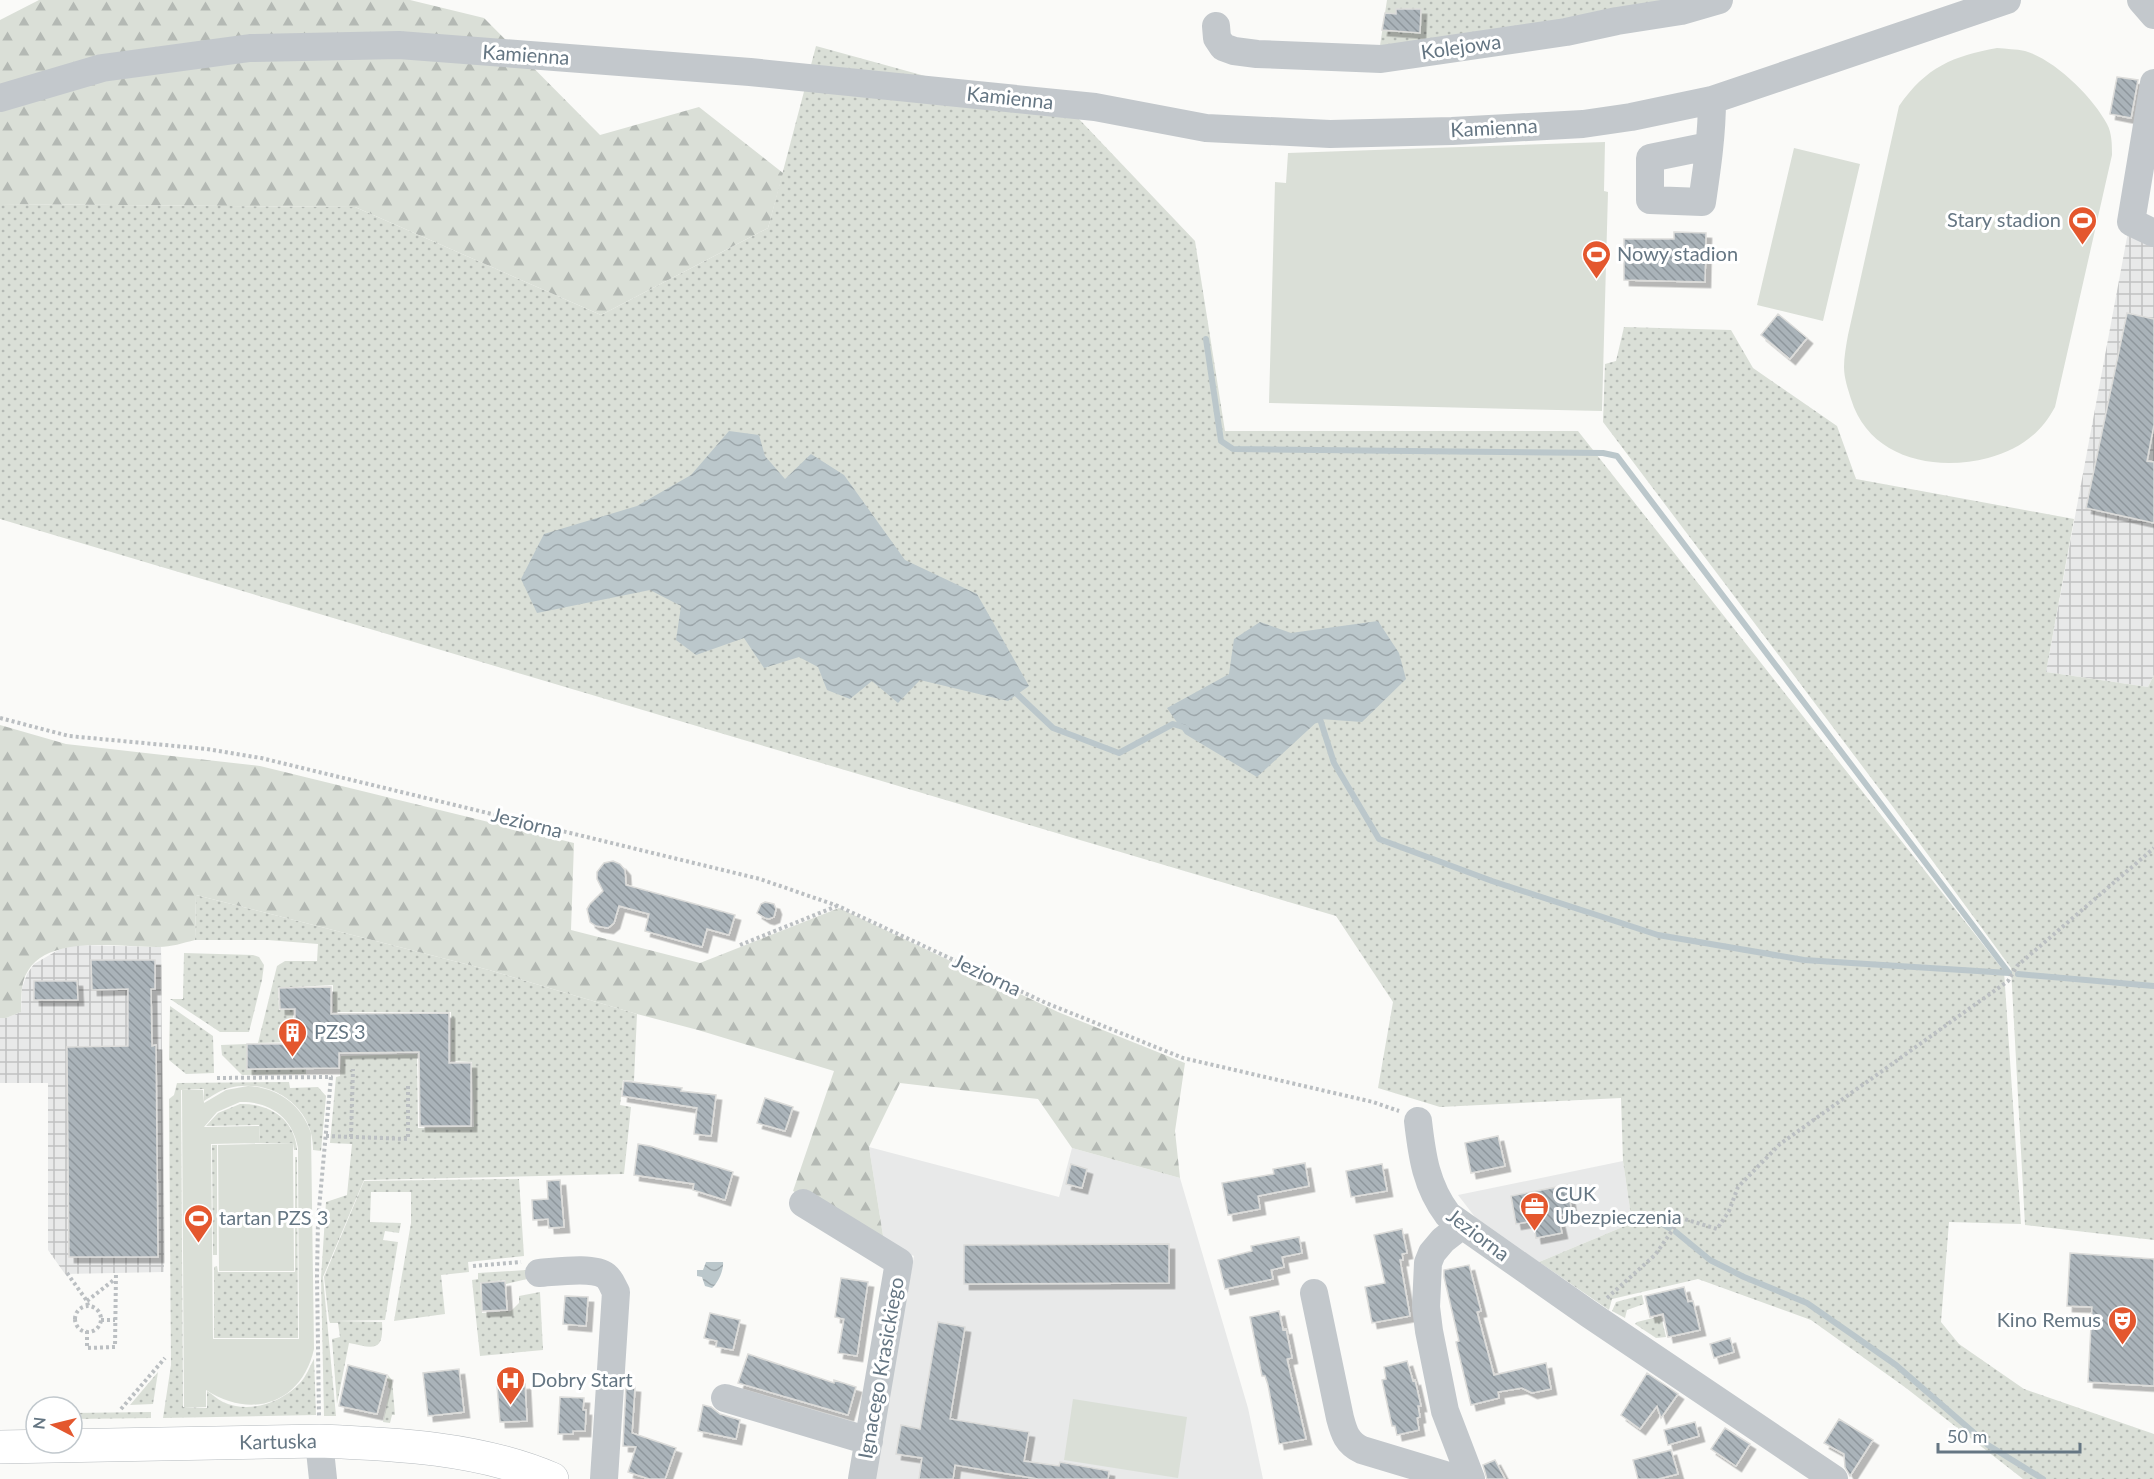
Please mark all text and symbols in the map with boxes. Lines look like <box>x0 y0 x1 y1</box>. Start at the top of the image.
street label: Kolejowa <box>1419 29 1502 64</box>
street label: Kamienna <box>482 39 570 69</box>
street label: Kamienna <box>965 81 1055 113</box>
street label: Kamienna <box>1450 113 1538 141</box>
sports icon: Stary stadion <box>2066 204 2098 246</box>
place label: Stary stadion <box>1947 207 2061 231</box>
sports icon: Nowy stadion <box>1580 238 1612 280</box>
place label: Nowy stadion <box>1617 241 1738 265</box>
street label: Jeziorna <box>489 802 565 842</box>
street label: Jeziorna <box>950 948 1025 1000</box>
building icon: PZS 3 <box>277 1016 309 1058</box>
place label: PZS 3 <box>314 1019 366 1043</box>
place label: CUK Ubezpieczenia <box>1555 1181 1682 1228</box>
office icon: CUK Ubezpieczenia <box>1518 1190 1550 1232</box>
sports icon: tartan PZS 3 <box>182 1202 214 1244</box>
street label: Jeziorna <box>1443 1203 1515 1266</box>
place label: tartan PZS 3 <box>219 1205 328 1229</box>
street label: Ignacego Krasickiego <box>852 1275 908 1460</box>
theatre icon: Kino Remus <box>2106 1304 2138 1346</box>
place label: Kino Remus <box>1997 1307 2101 1331</box>
hospital icon: Dobry Start <box>494 1364 526 1406</box>
place label: Dobry Start <box>531 1367 633 1391</box>
north arrow <box>24 1395 84 1455</box>
text: N <box>28 1416 49 1430</box>
scale bar <box>1938 1416 2080 1454</box>
text: 50 m <box>1947 1425 1987 1447</box>
street label: Kartuska <box>239 1428 317 1453</box>

